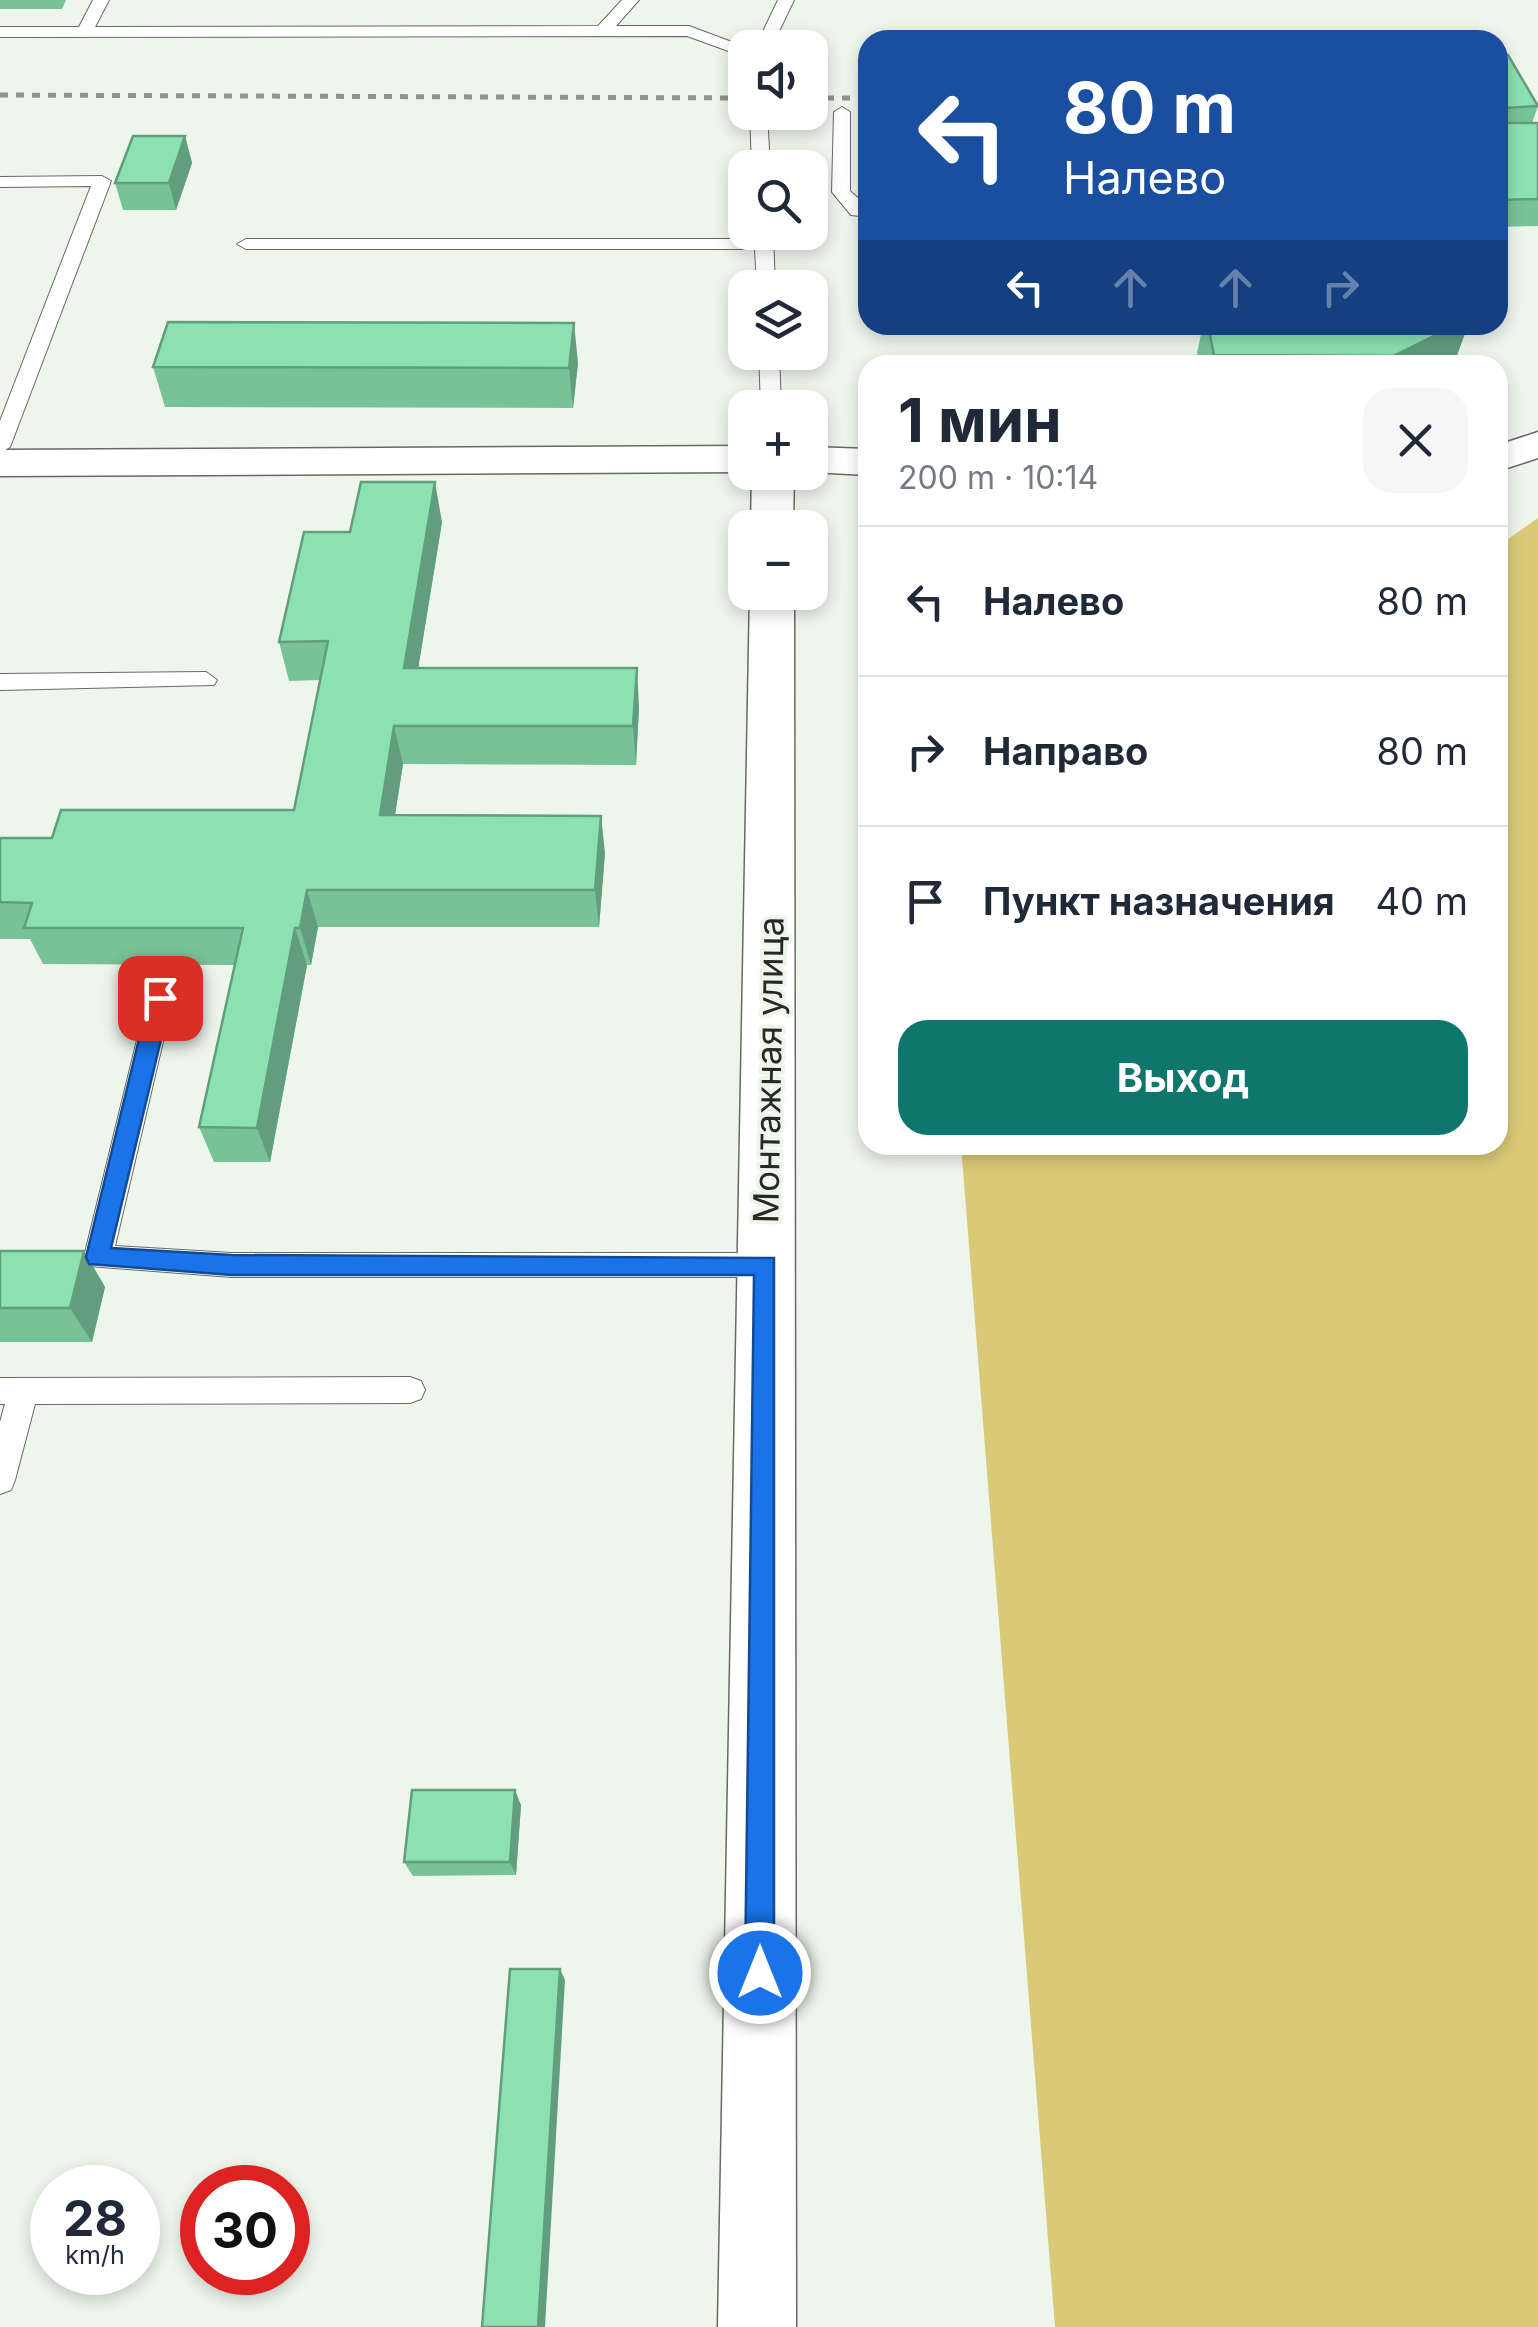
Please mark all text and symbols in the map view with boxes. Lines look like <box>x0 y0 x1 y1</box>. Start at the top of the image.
map controls <box>728 30 828 610</box>
button: sound <box>728 30 828 130</box>
text: 80 m <box>1063 65 1236 150</box>
icon: left <box>898 70 1028 200</box>
button: search <box>728 150 828 250</box>
text: Налево <box>1063 150 1226 205</box>
icon: left <box>998 260 1053 315</box>
icon: ahead <box>1103 260 1158 315</box>
icon: ahead <box>1208 260 1263 315</box>
icon: right <box>1313 260 1368 315</box>
button: layers <box>728 270 828 370</box>
text: 1 мин <box>898 384 1062 456</box>
button: close <box>1363 388 1468 493</box>
button: + <box>728 390 828 490</box>
text: 200 m · 10:14 <box>898 458 1098 497</box>
button: − <box>728 510 828 610</box>
icon: left <box>898 574 953 629</box>
text: Налево <box>983 578 1124 624</box>
text: 80 m <box>1377 578 1468 624</box>
icon: right <box>898 724 953 779</box>
text: Направо <box>983 728 1148 774</box>
text: 80 m <box>1377 728 1468 774</box>
icon: arrive <box>898 874 953 929</box>
text: Пункт назначения <box>983 878 1335 924</box>
text: 40 m <box>1376 878 1468 924</box>
street label: Монтажная улица <box>744 916 792 1224</box>
pin <box>118 956 203 1041</box>
icon: arrive <box>133 971 188 1026</box>
button: Выход <box>898 1020 1468 1135</box>
position arrow <box>708 1921 812 2025</box>
speed limit sign: 30 <box>180 2165 310 2295</box>
text: 28 <box>63 2188 127 2248</box>
text: km/h <box>65 2240 125 2270</box>

